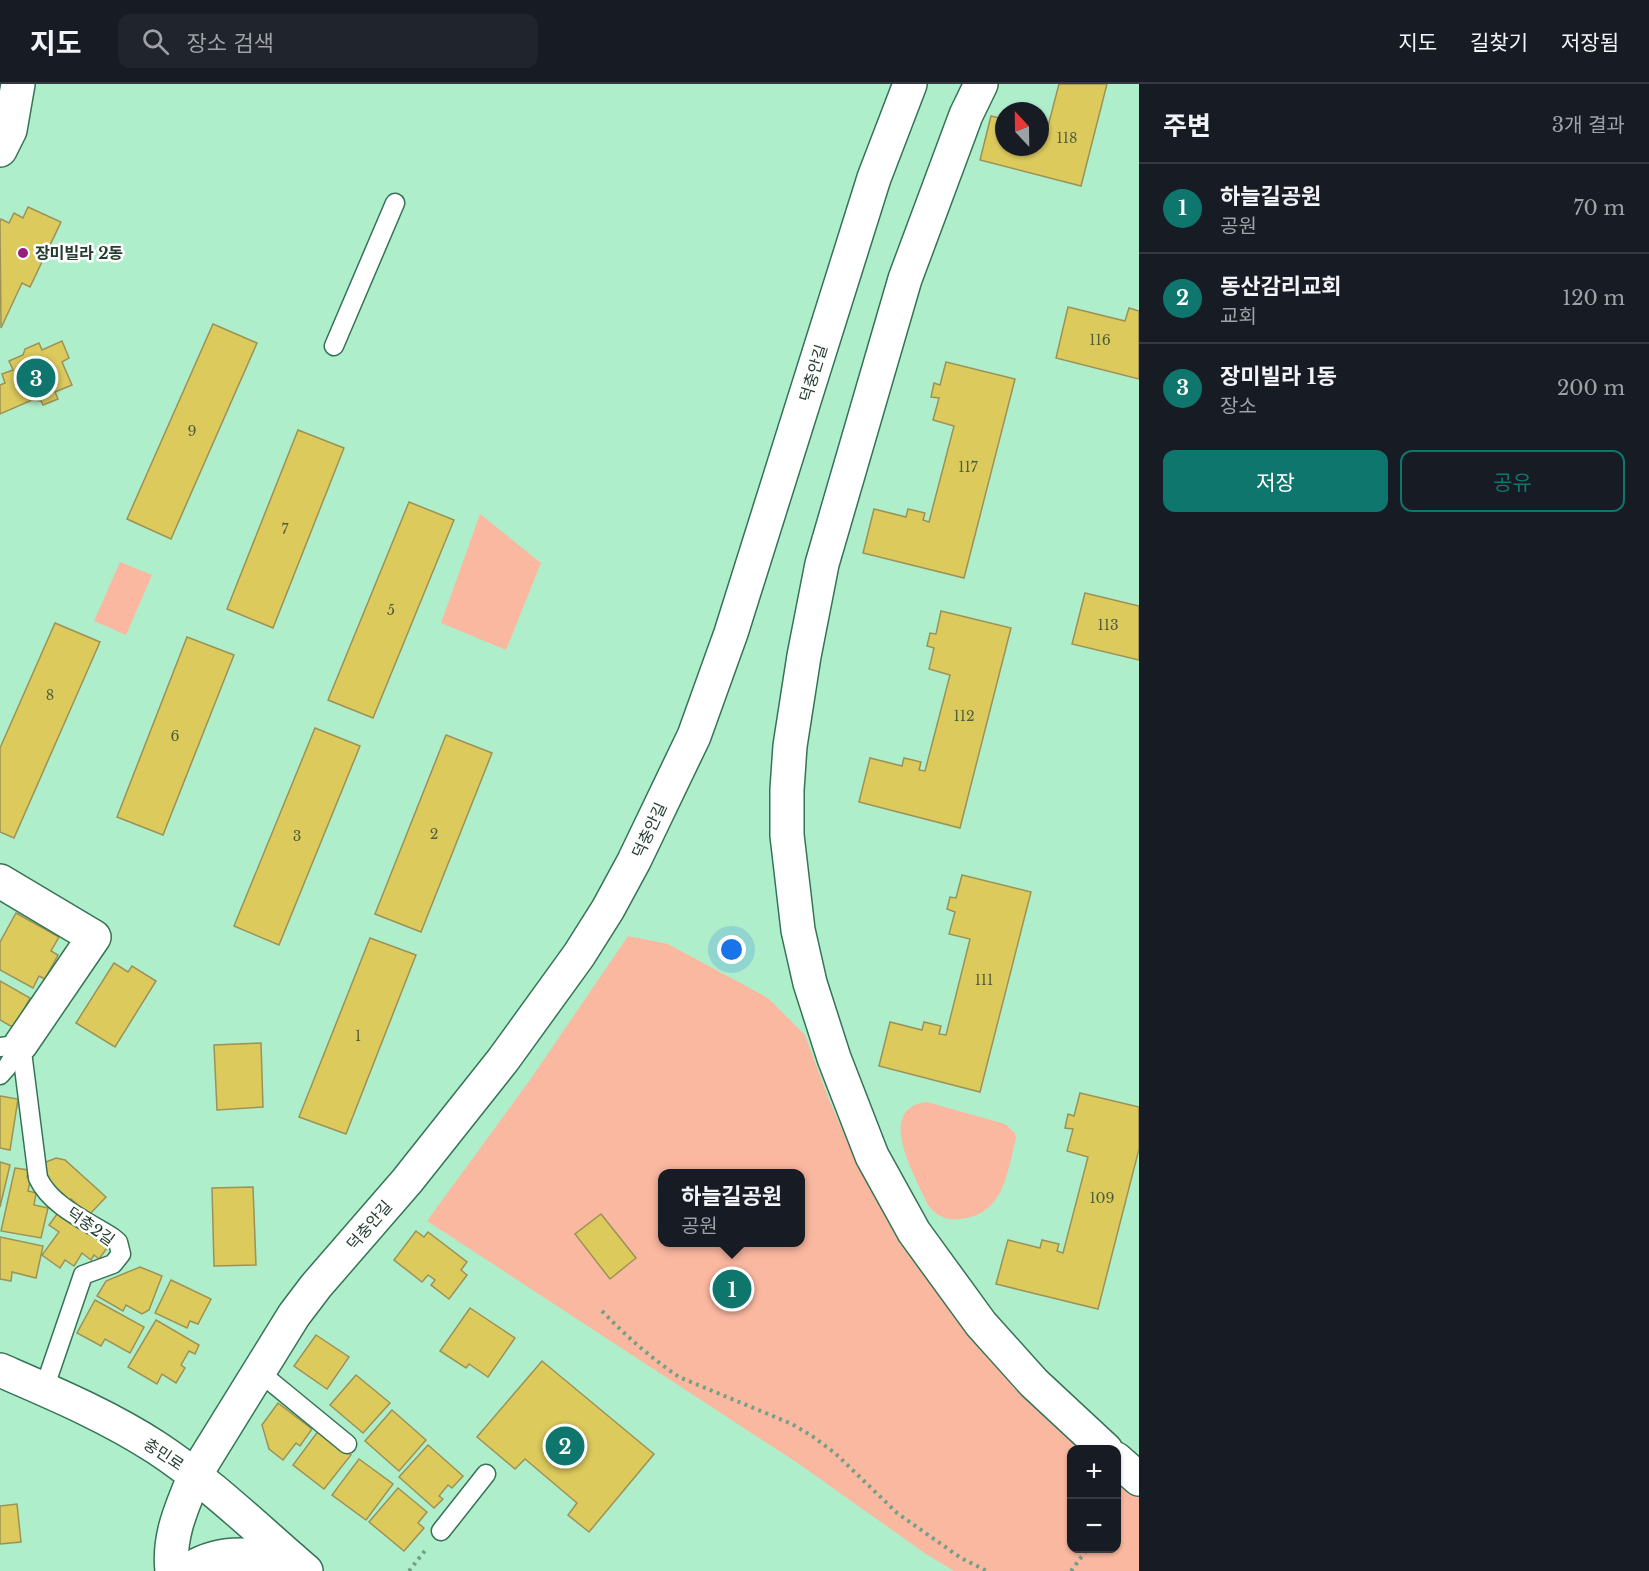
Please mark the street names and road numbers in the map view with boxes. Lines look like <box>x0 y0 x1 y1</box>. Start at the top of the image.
street label: 덕충안길 <box>795 342 831 404</box>
street label: 덕충안길 <box>627 799 671 861</box>
street label: 덕충안길 <box>342 1196 396 1254</box>
street label: 덕충2길 <box>63 1202 119 1250</box>
street label: 충민로 <box>140 1433 188 1475</box>

